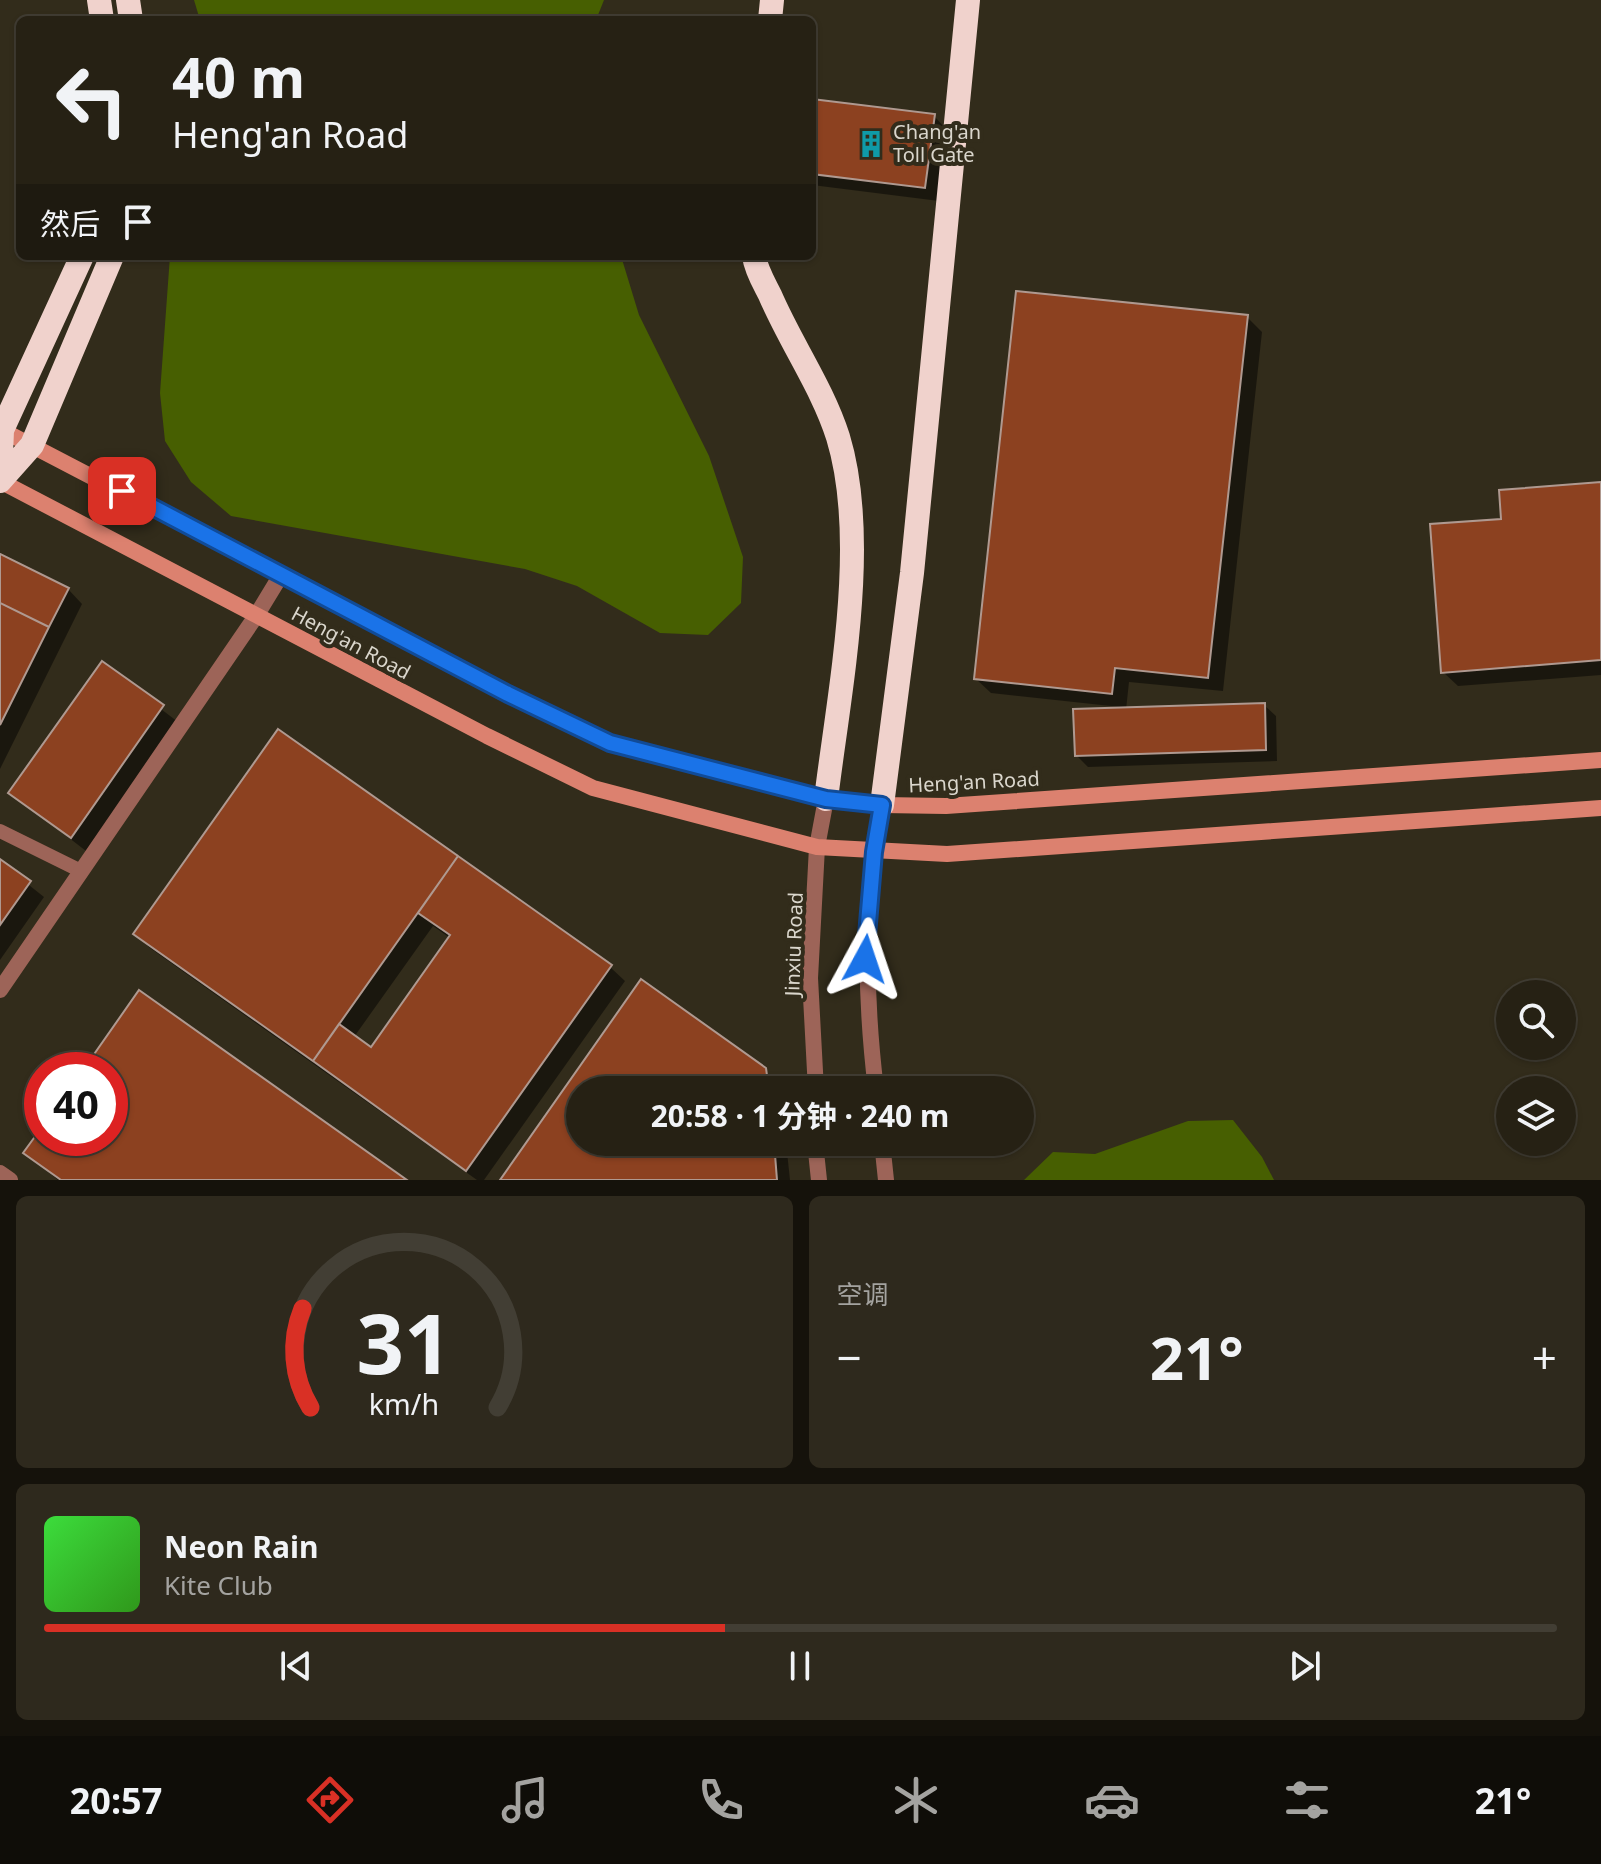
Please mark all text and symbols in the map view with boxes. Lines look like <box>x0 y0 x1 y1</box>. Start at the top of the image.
text: 40 m <box>172 38 305 114</box>
icon: left <box>40 48 144 152</box>
text: Heng'an Road <box>172 110 408 159</box>
place label: Chang'an Toll Gate <box>893 118 981 168</box>
building icon: Chang'an Toll Gate <box>856 129 886 159</box>
icon: arrive <box>116 200 160 244</box>
text: 然后 <box>40 203 100 244</box>
pin <box>88 457 156 525</box>
icon: arrive <box>100 469 144 513</box>
street label: Heng'an Road <box>287 600 416 685</box>
street label: Heng'an Road <box>908 765 1040 798</box>
street label: Jinxiu Road <box>778 891 809 999</box>
position arrow <box>823 917 907 1001</box>
map controls <box>1496 980 1576 1156</box>
button: search <box>1496 980 1576 1060</box>
speed limit sign: 40 <box>24 1052 128 1156</box>
button: layers <box>1496 1076 1576 1156</box>
text: 20:58 · 1 分钟 · 240 m <box>651 1095 949 1136</box>
text: 空调 <box>837 1276 889 1312</box>
text: 31 <box>357 1285 452 1398</box>
text: 21° <box>1150 1316 1244 1398</box>
text: − <box>837 1327 862 1387</box>
text: + <box>1532 1327 1557 1387</box>
text: km/h <box>369 1384 439 1423</box>
text: Neon Rain <box>164 1526 318 1567</box>
text: Kite Club <box>164 1567 273 1603</box>
icon: previous <box>274 1644 318 1688</box>
icon: pause <box>778 1644 822 1688</box>
icon: next <box>1283 1644 1327 1688</box>
icon: directions <box>302 1772 358 1828</box>
icon: music <box>497 1772 553 1828</box>
icon: phone <box>693 1772 749 1828</box>
icon: climate <box>888 1772 944 1828</box>
icon: car <box>1084 1772 1140 1828</box>
icon: filters <box>1279 1772 1335 1828</box>
text: 20:57 <box>70 1776 162 1825</box>
text: 21° <box>1475 1776 1531 1825</box>

